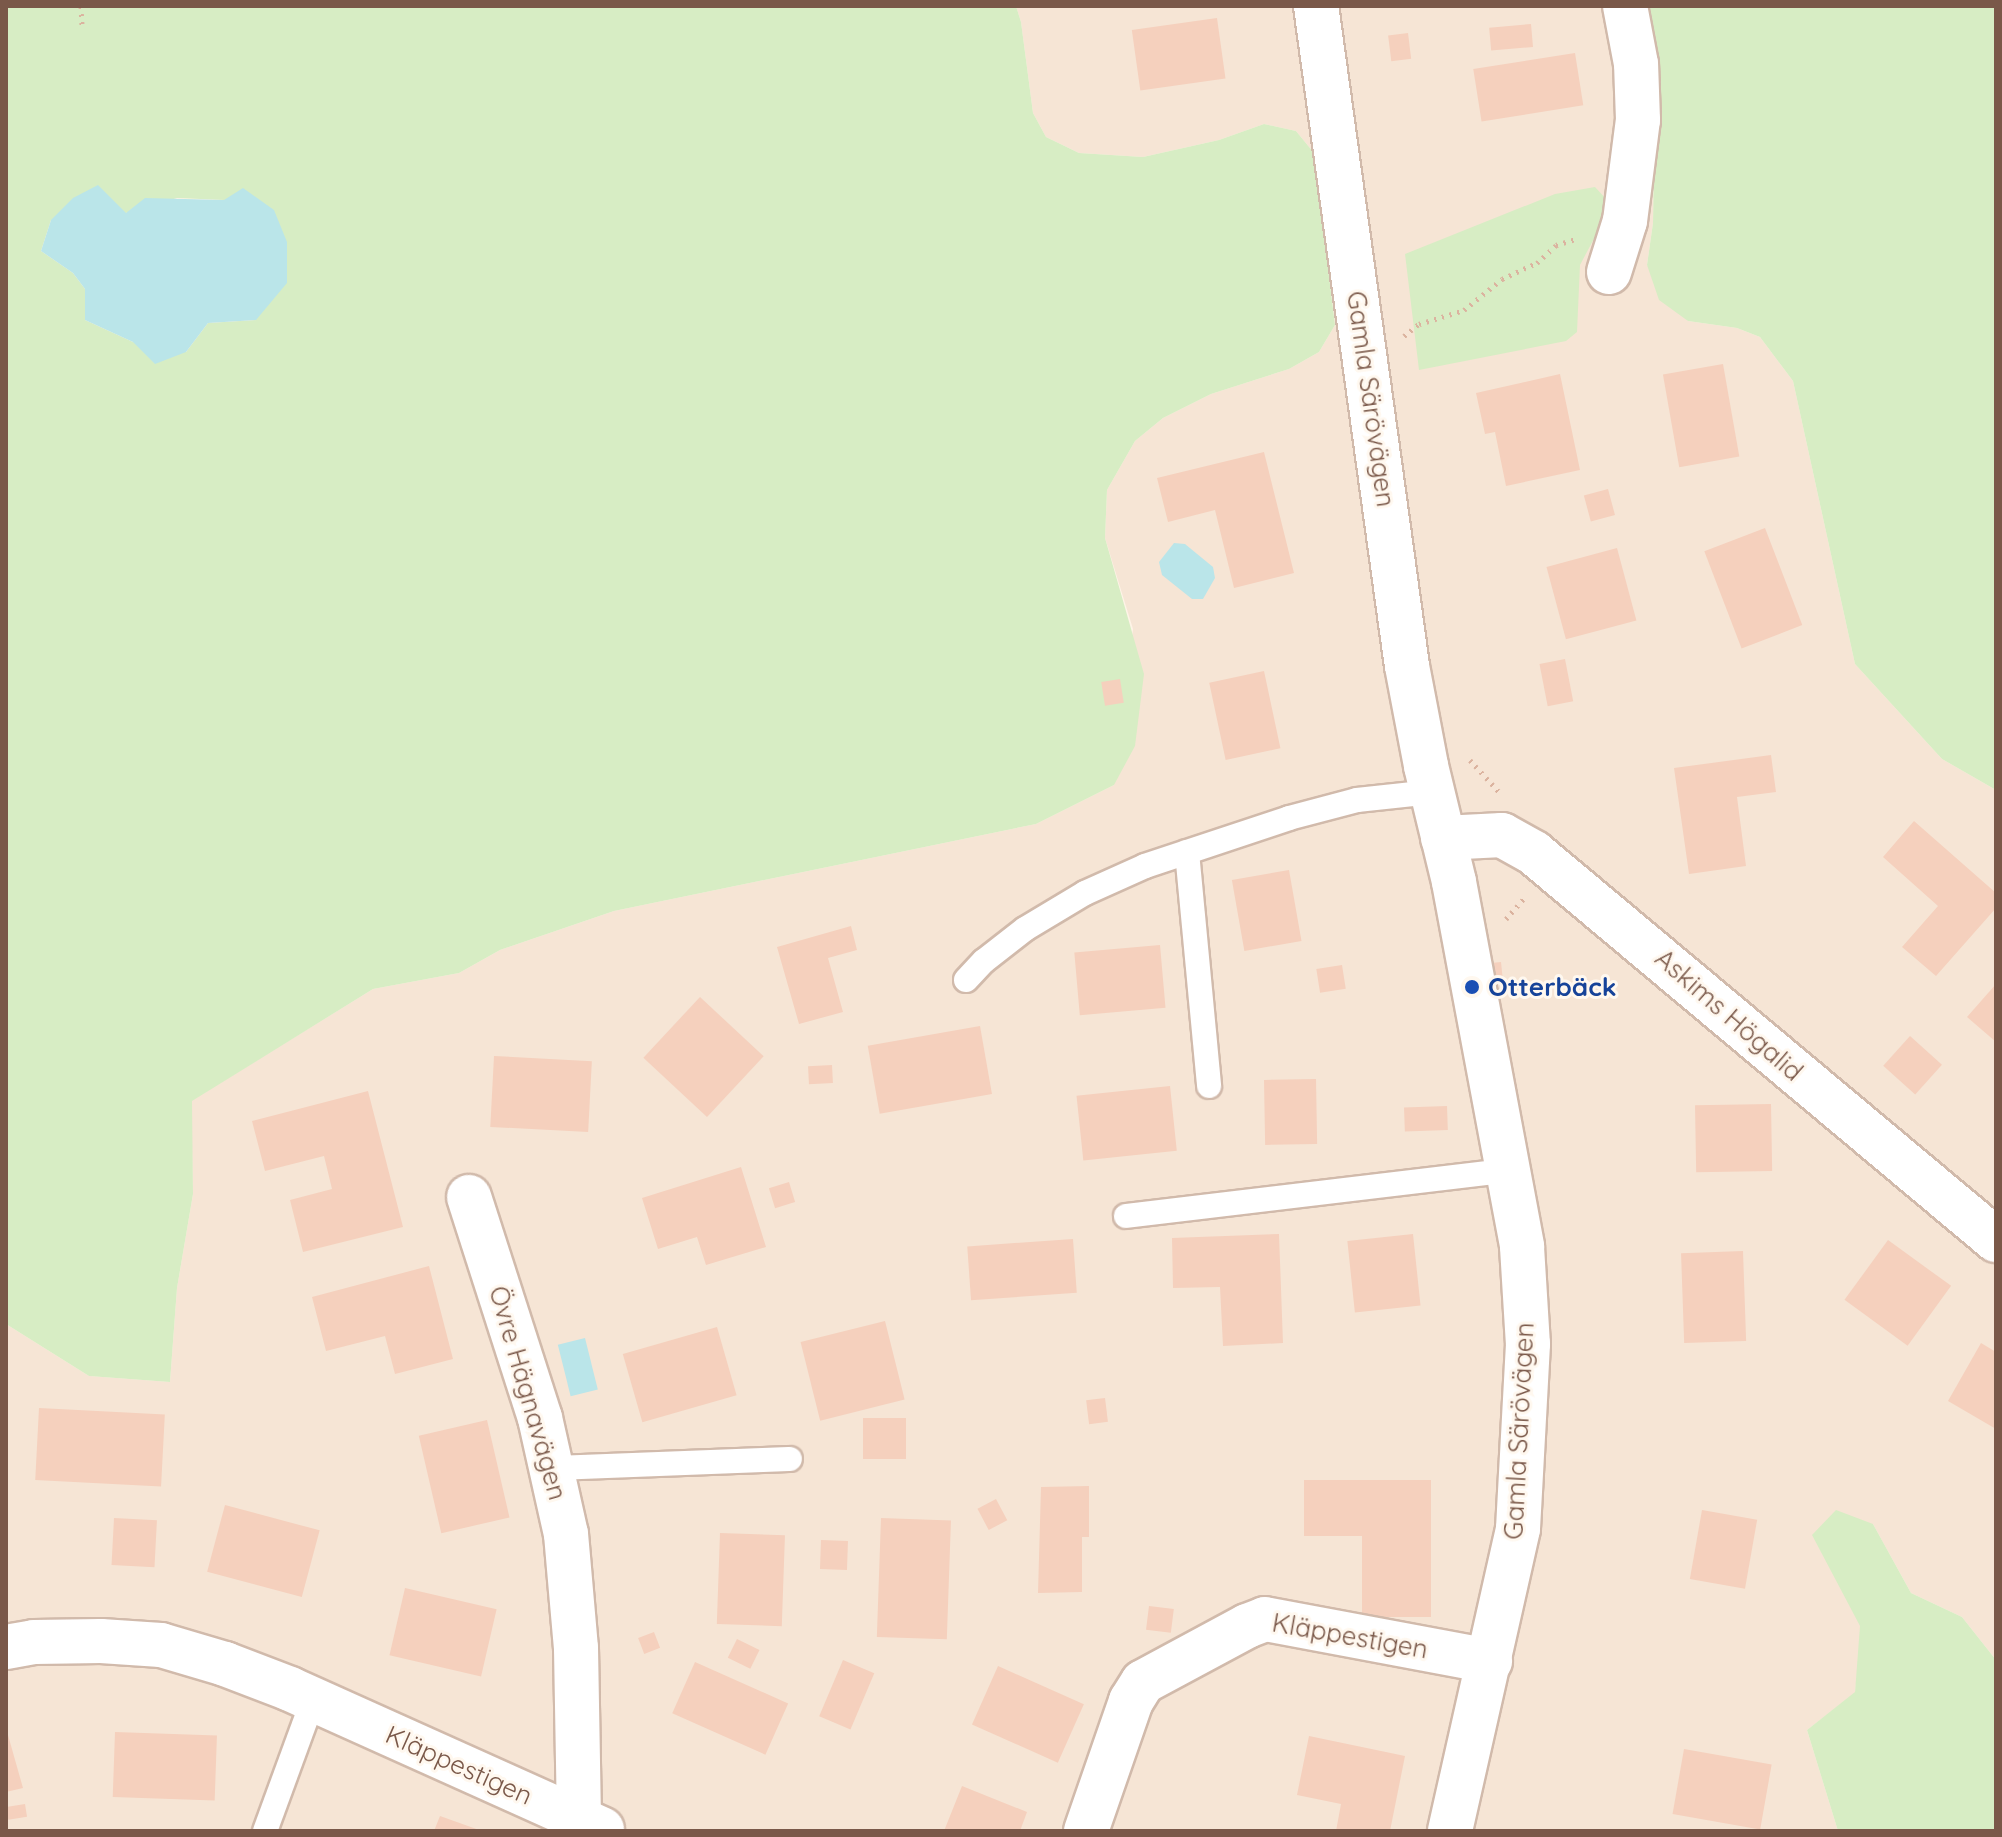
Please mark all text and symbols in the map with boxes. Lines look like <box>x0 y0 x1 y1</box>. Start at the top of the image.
street label: Gamla Särövägen <box>1340 289 1402 509</box>
street label: Askims Högalid <box>1649 943 1809 1087</box>
place label: Otterbäck <box>1488 971 1616 1003</box>
marker: Otterbäck <box>1463 978 1481 996</box>
street label: Övre Hägnavägen <box>483 1283 573 1503</box>
street label: Gamla Särövägen <box>1498 1322 1540 1540</box>
street label: Kläppestigen <box>1270 1607 1430 1665</box>
street label: Kläppestigen <box>381 1719 537 1811</box>

